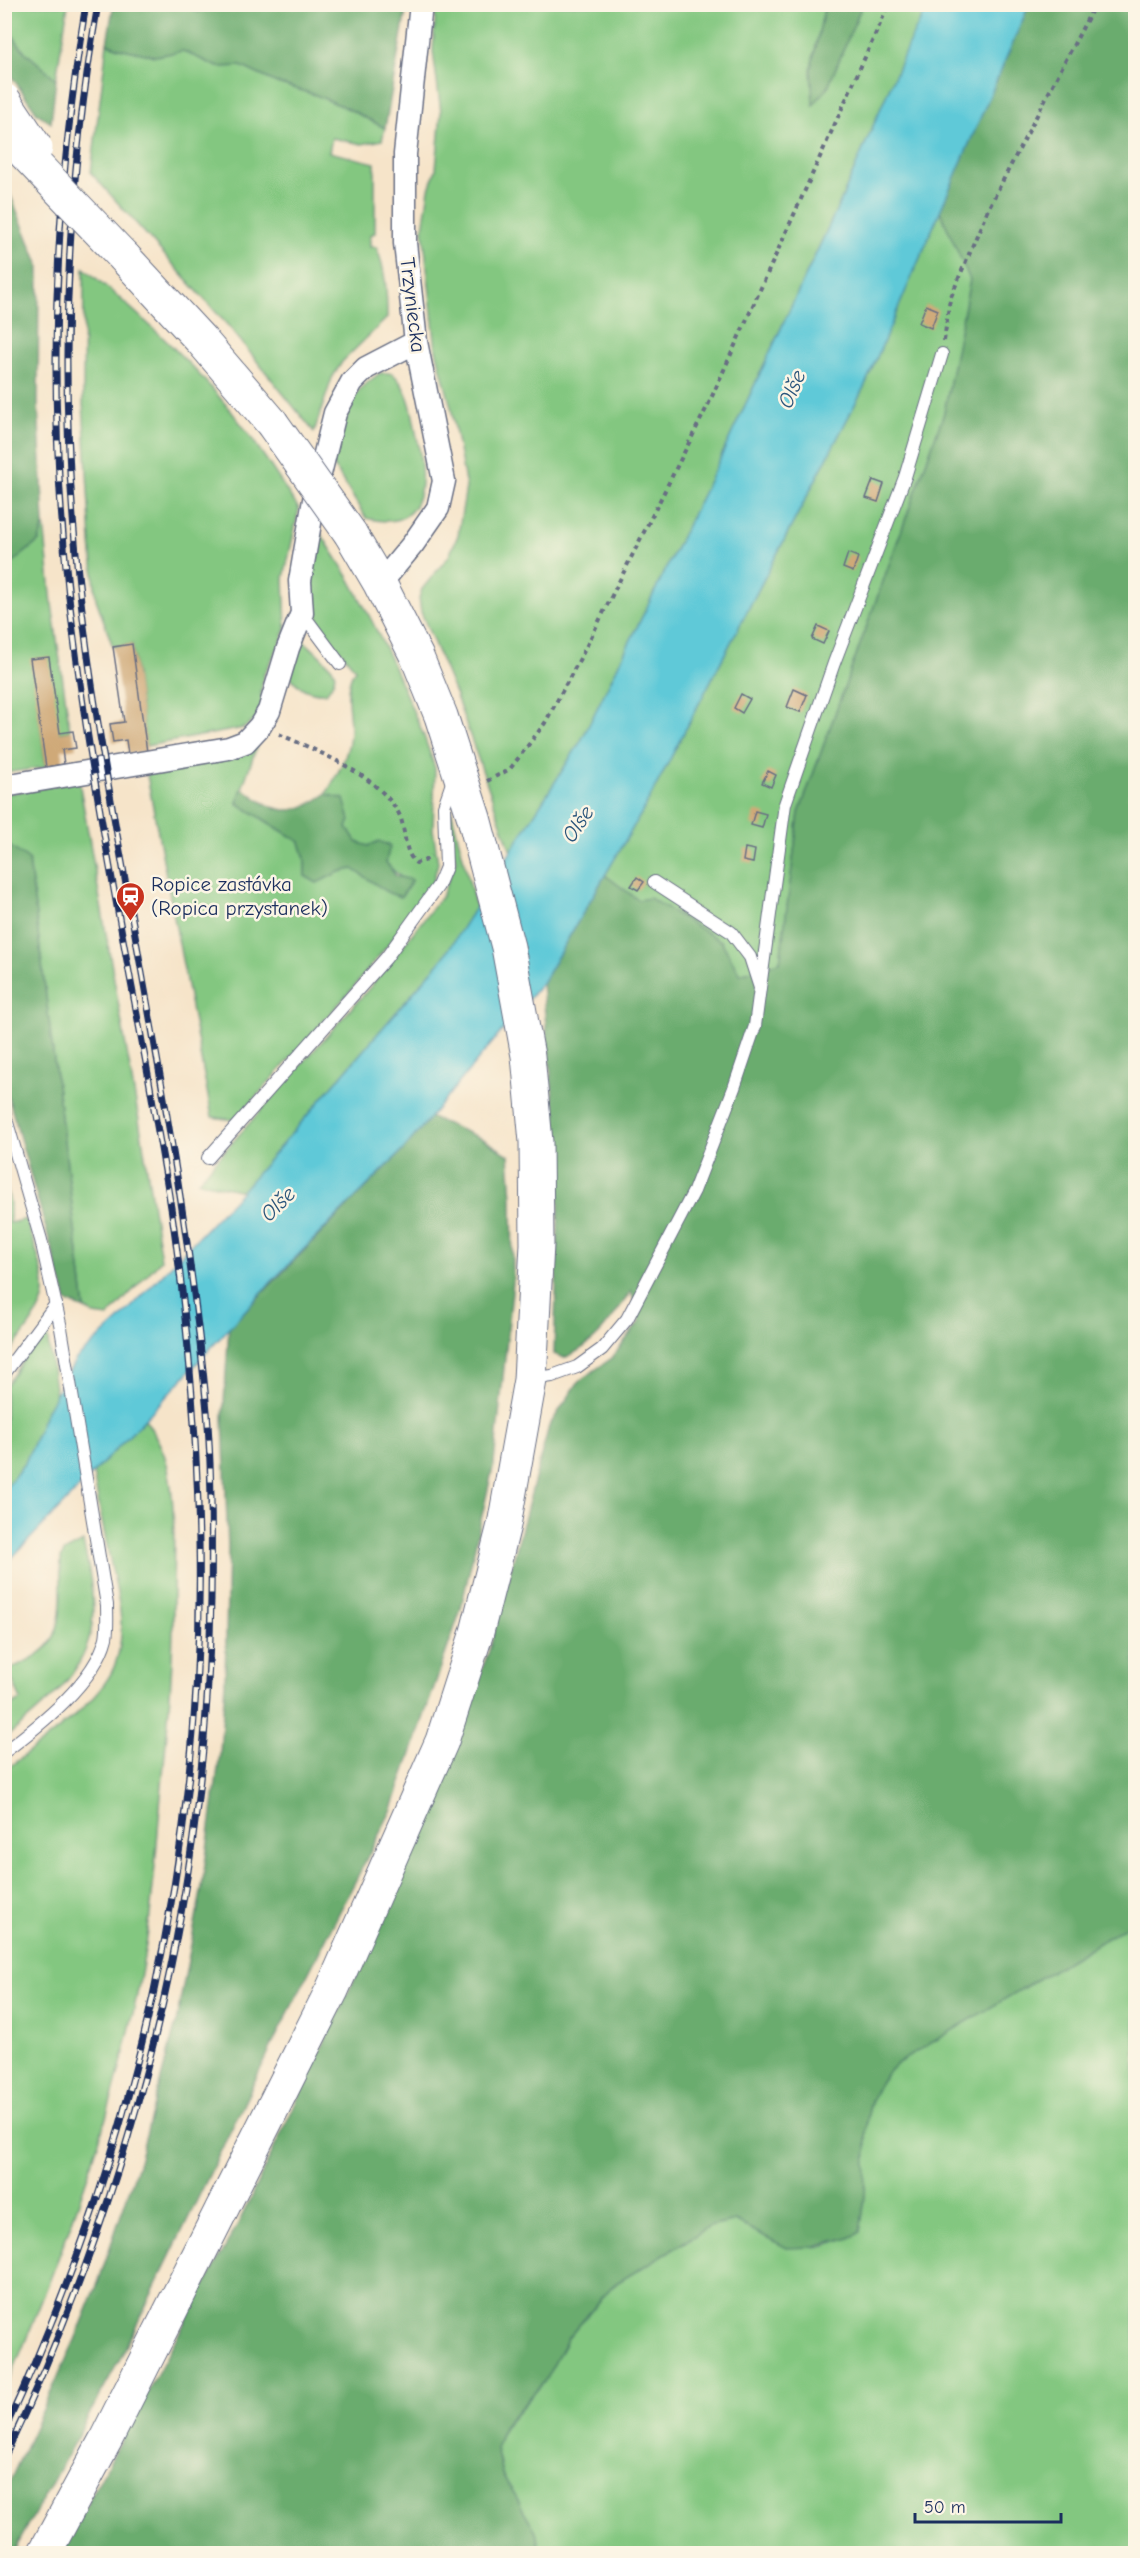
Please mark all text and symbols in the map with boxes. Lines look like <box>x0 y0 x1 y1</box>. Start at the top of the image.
street label: Trzyniecka <box>395 256 431 354</box>
water label: Olše <box>772 366 812 412</box>
water label: Olše <box>556 801 600 847</box>
place label: Ropice zastávka (Ropica przystanek) <box>151 872 328 920</box>
station icon: Ropice zastávka (Ropica przystanek) <box>114 880 146 922</box>
water label: Olše <box>255 1181 301 1227</box>
scale bar <box>915 2486 1060 2524</box>
text: 50 m <box>924 2497 966 2518</box>

